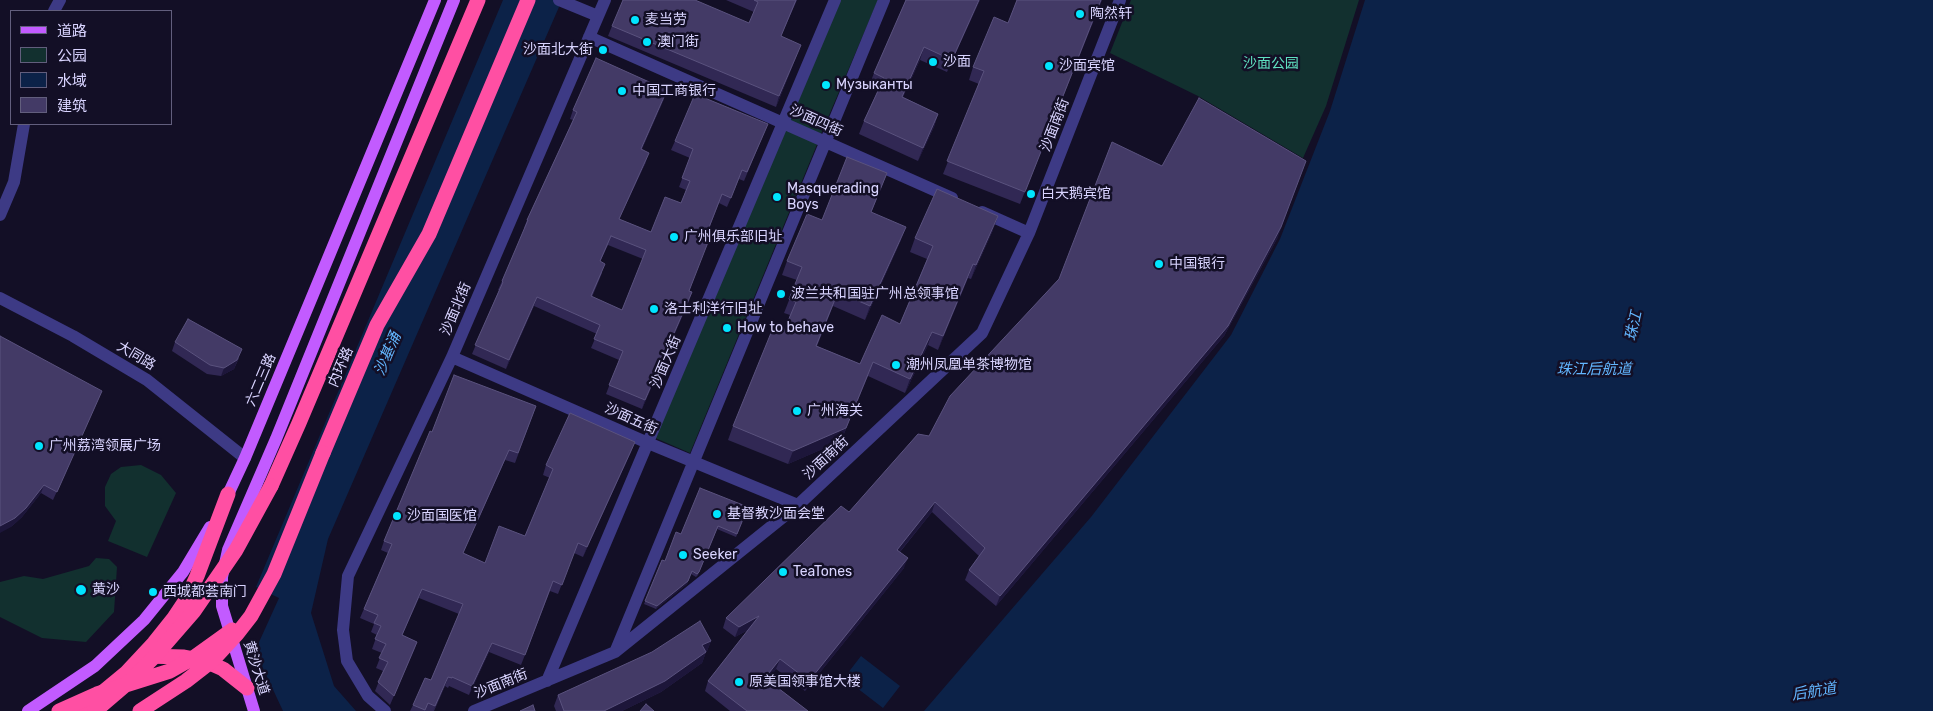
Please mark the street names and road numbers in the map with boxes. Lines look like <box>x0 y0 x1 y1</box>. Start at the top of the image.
street label: 沙面南街 <box>1037 96 1073 154</box>
street label: 沙面四街 <box>787 102 845 140</box>
street label: 沙面北街 <box>437 280 475 338</box>
street label: 沙面大街 <box>647 333 685 391</box>
street label: 大同路 <box>114 338 158 374</box>
street label: 内环路 <box>325 344 357 390</box>
street label: 六二三路 <box>242 351 280 409</box>
street label: 沙面五街 <box>602 400 660 438</box>
street label: 沙面南街 <box>800 433 852 483</box>
street label: 黄沙大道 <box>240 639 272 697</box>
street label: 沙面南街 <box>472 666 530 702</box>

